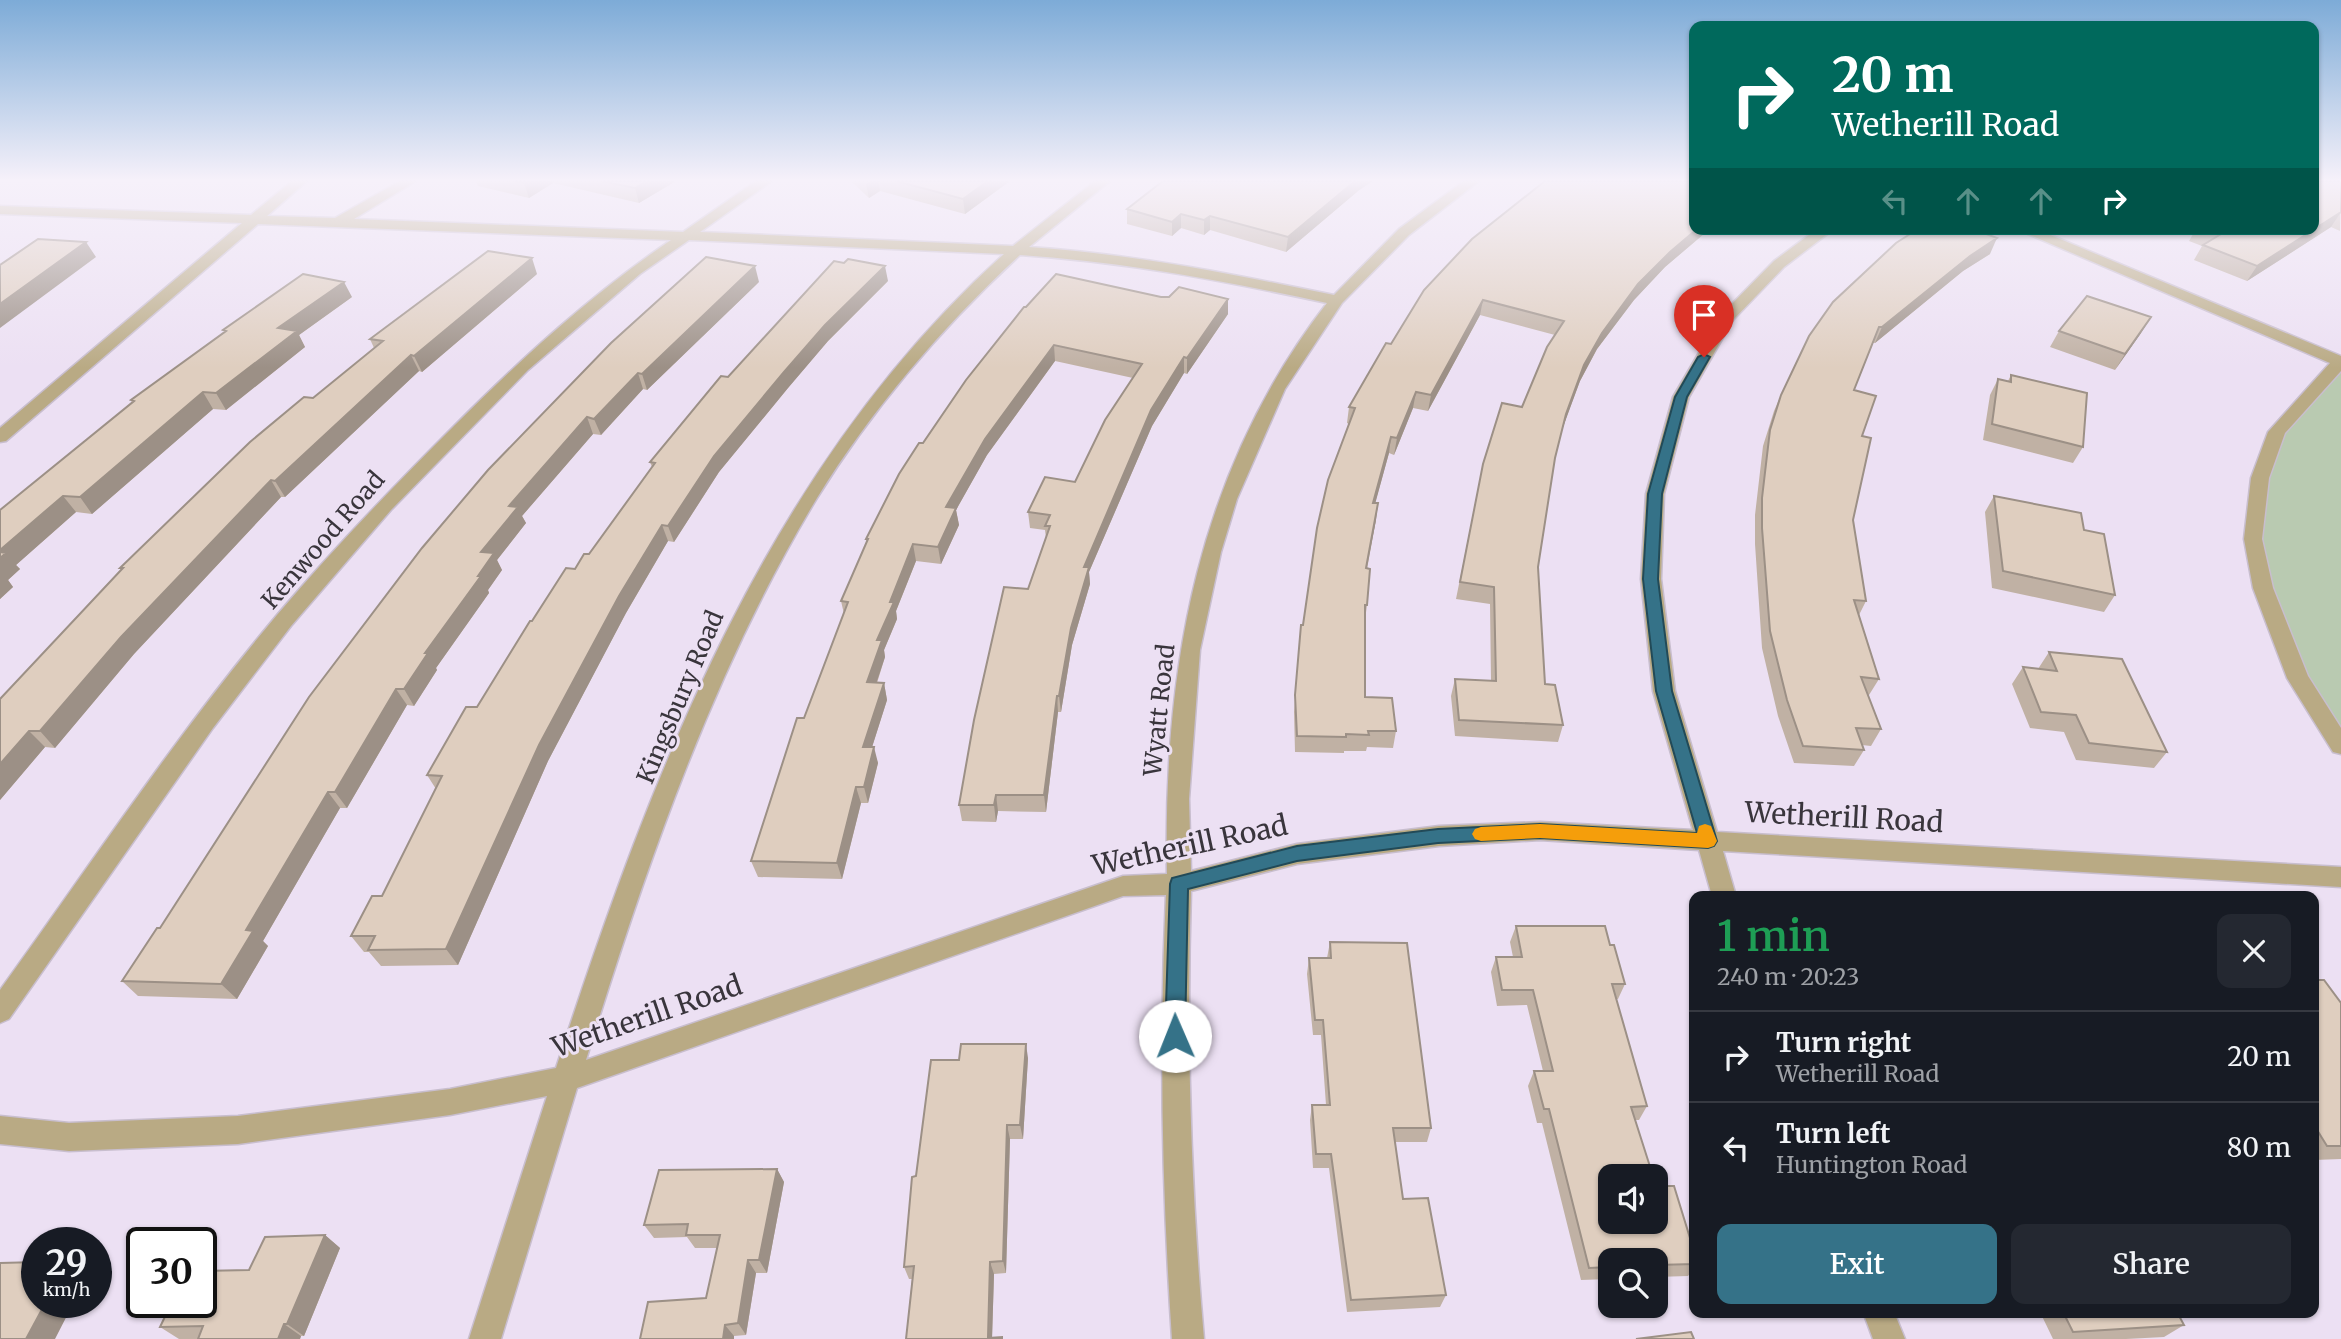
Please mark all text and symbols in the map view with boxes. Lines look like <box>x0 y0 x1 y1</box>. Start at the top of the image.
text: 20 m <box>1832 44 1953 105</box>
icon: right <box>1717 49 1808 140</box>
text: Wetherill Road <box>1832 105 2059 145</box>
icon: left <box>1876 182 1914 220</box>
icon: ahead <box>1949 182 1987 220</box>
icon: ahead <box>2022 182 2060 220</box>
icon: right <box>2095 182 2133 220</box>
pin <box>1674 285 1734 357</box>
icon: arrive <box>1685 296 1723 334</box>
street label: Kenwood Road <box>255 465 391 615</box>
street label: Kingsbury Road <box>630 606 730 788</box>
street label: Wyatt Road <box>1137 642 1181 779</box>
street label: Wetherill Road <box>1743 794 1944 840</box>
street label: Wetherill Road <box>1088 807 1291 883</box>
text: 1 min <box>1717 910 1830 962</box>
button: close <box>2217 914 2291 988</box>
text: 240 m · 20:23 <box>1717 962 1859 991</box>
street label: Wetherill Road <box>546 967 747 1066</box>
position arrow <box>1138 999 1212 1073</box>
text: Turn right <box>1776 1026 1911 1059</box>
icon: right <box>1717 1038 1755 1076</box>
text: 20 m <box>2227 1040 2291 1073</box>
text: Wetherill Road <box>1776 1059 1939 1088</box>
text: Turn left <box>1776 1117 1890 1150</box>
icon: left <box>1717 1129 1755 1167</box>
text: 80 m <box>2227 1131 2291 1164</box>
text: Huntington Road <box>1776 1150 1967 1179</box>
map controls <box>1598 1164 1668 1318</box>
button: sound <box>1598 1164 1668 1234</box>
button: Exit <box>1717 1224 1997 1304</box>
button: Share <box>2011 1224 2291 1304</box>
speed limit sign: 30 <box>126 1227 217 1318</box>
text: 29 <box>46 1241 87 1285</box>
button: search <box>1598 1248 1668 1318</box>
text: km/h <box>43 1278 90 1301</box>

